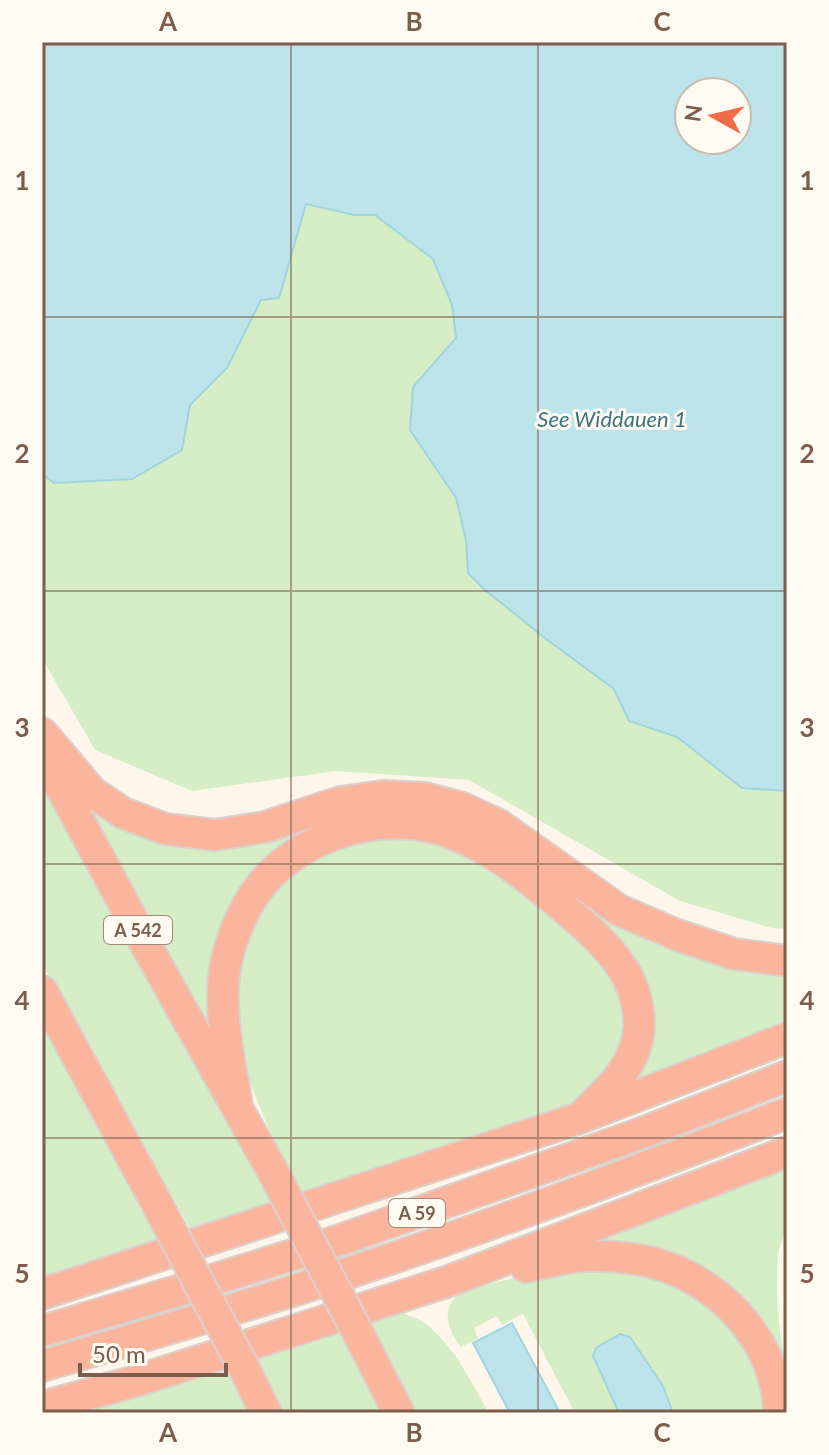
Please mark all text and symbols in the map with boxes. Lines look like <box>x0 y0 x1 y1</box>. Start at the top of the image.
text: A <box>158 5 178 37</box>
text: B <box>405 5 423 37</box>
text: C <box>653 5 671 37</box>
north arrow <box>673 76 753 156</box>
text: N <box>678 103 707 123</box>
text: 1 <box>14 164 30 196</box>
text: 1 <box>799 164 815 196</box>
water label: See Widdauen 1 <box>537 405 687 432</box>
text: 2 <box>14 437 30 469</box>
text: 2 <box>799 437 815 469</box>
text: 3 <box>14 711 30 743</box>
text: 3 <box>799 711 815 743</box>
road number: A 542 <box>104 916 172 944</box>
text: 4 <box>14 984 30 1016</box>
text: 4 <box>799 984 815 1016</box>
road number: A 59 <box>389 1199 445 1227</box>
text: 5 <box>14 1257 30 1289</box>
text: 5 <box>799 1257 815 1289</box>
scale bar <box>80 1327 226 1377</box>
text: 50 m <box>92 1339 146 1368</box>
text: A <box>158 1416 178 1448</box>
text: B <box>405 1416 423 1448</box>
text: C <box>653 1416 671 1448</box>

